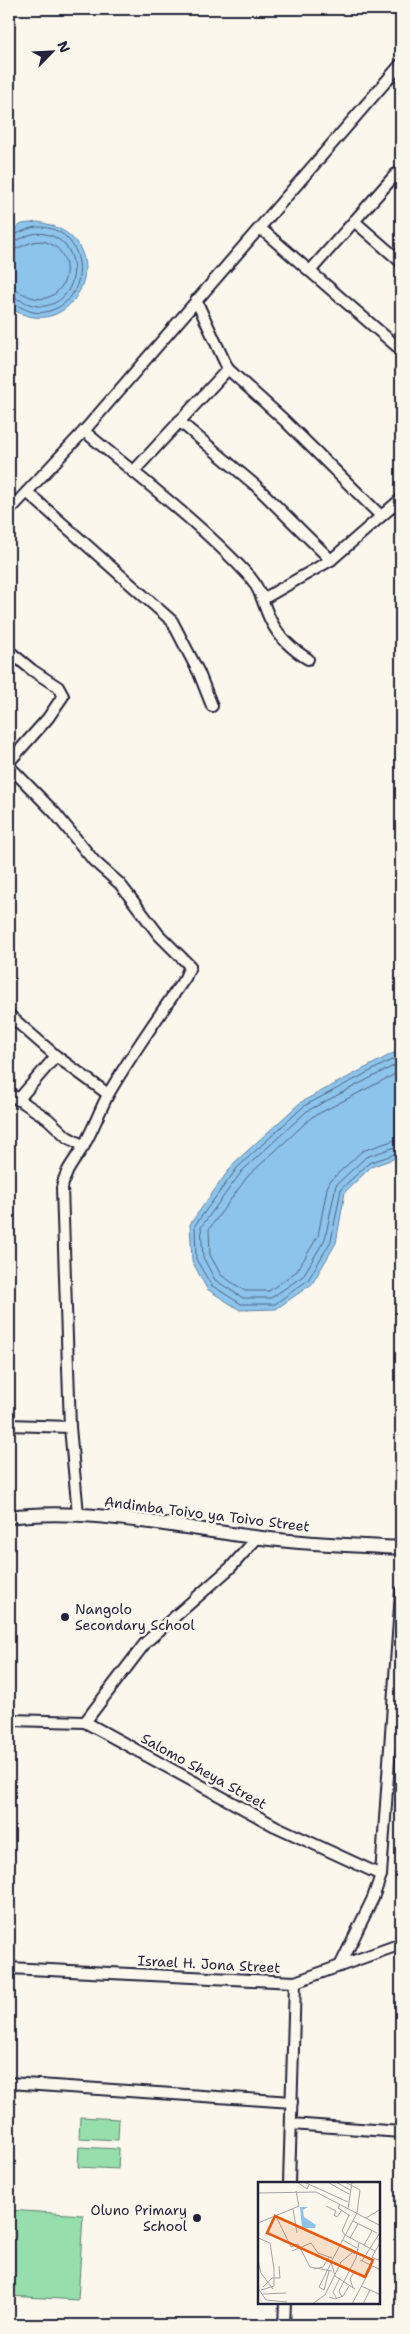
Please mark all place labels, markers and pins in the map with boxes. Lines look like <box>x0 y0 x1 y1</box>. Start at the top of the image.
place label: Nangolo Secondary School <box>75 1600 195 1634</box>
marker: Nangolo Secondary School <box>59 1611 71 1623</box>
place label: Oluno Primary School <box>90 2201 188 2235</box>
marker: Oluno Primary School <box>191 2212 203 2224</box>

